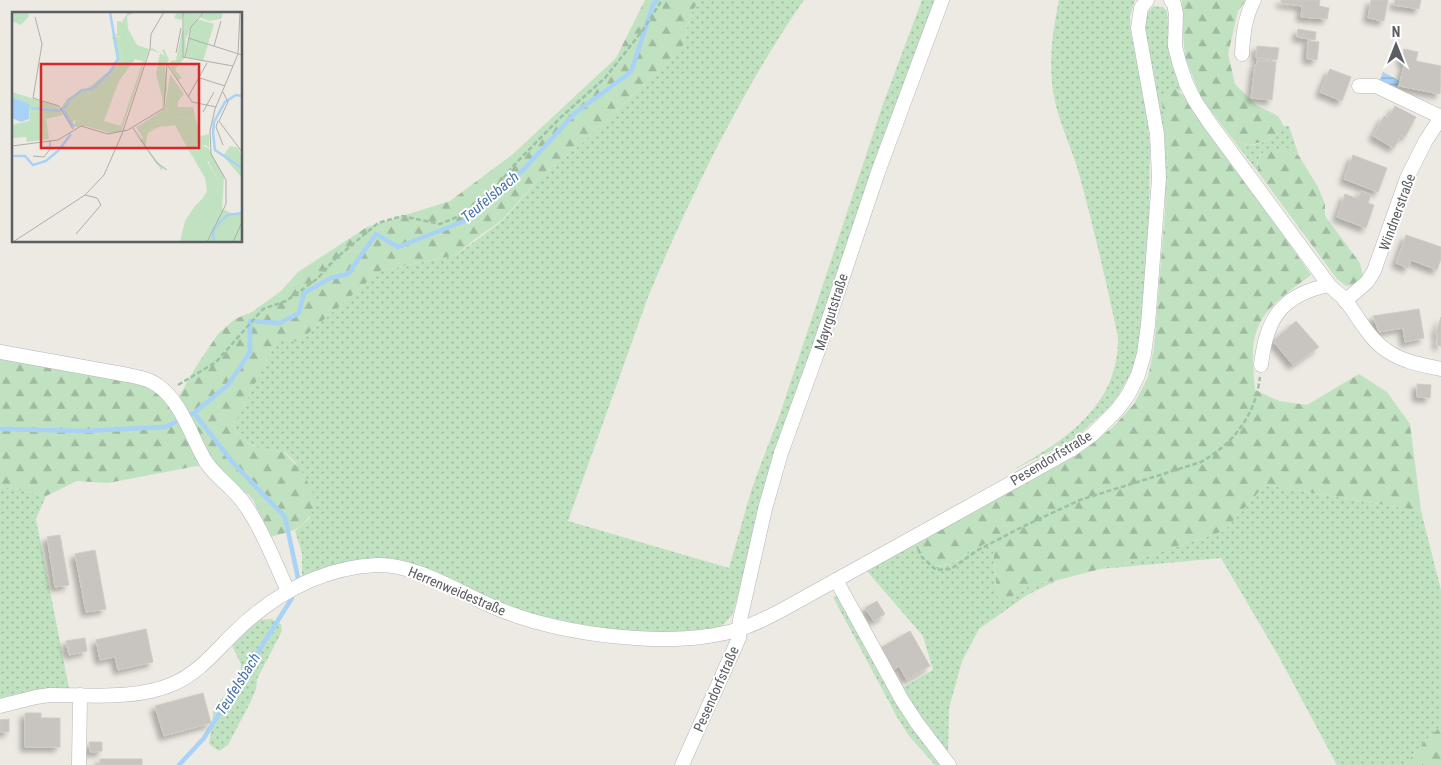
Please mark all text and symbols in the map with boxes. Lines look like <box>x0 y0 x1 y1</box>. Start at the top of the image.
inset map <box>12 12 242 242</box>
north arrow <box>1371 20 1421 70</box>
text: N <box>1392 24 1400 40</box>
water label: Teufelsbach <box>457 168 523 226</box>
street label: Windnerstraße <box>1376 171 1418 252</box>
street label: Mayrgutstraße <box>811 271 851 353</box>
street label: Pesendorfstraße <box>1008 427 1095 489</box>
street label: Herrenweidestraße <box>406 563 509 619</box>
street label: Pesendorfstraße <box>690 643 742 734</box>
water label: Teufelsbach <box>212 650 264 718</box>

